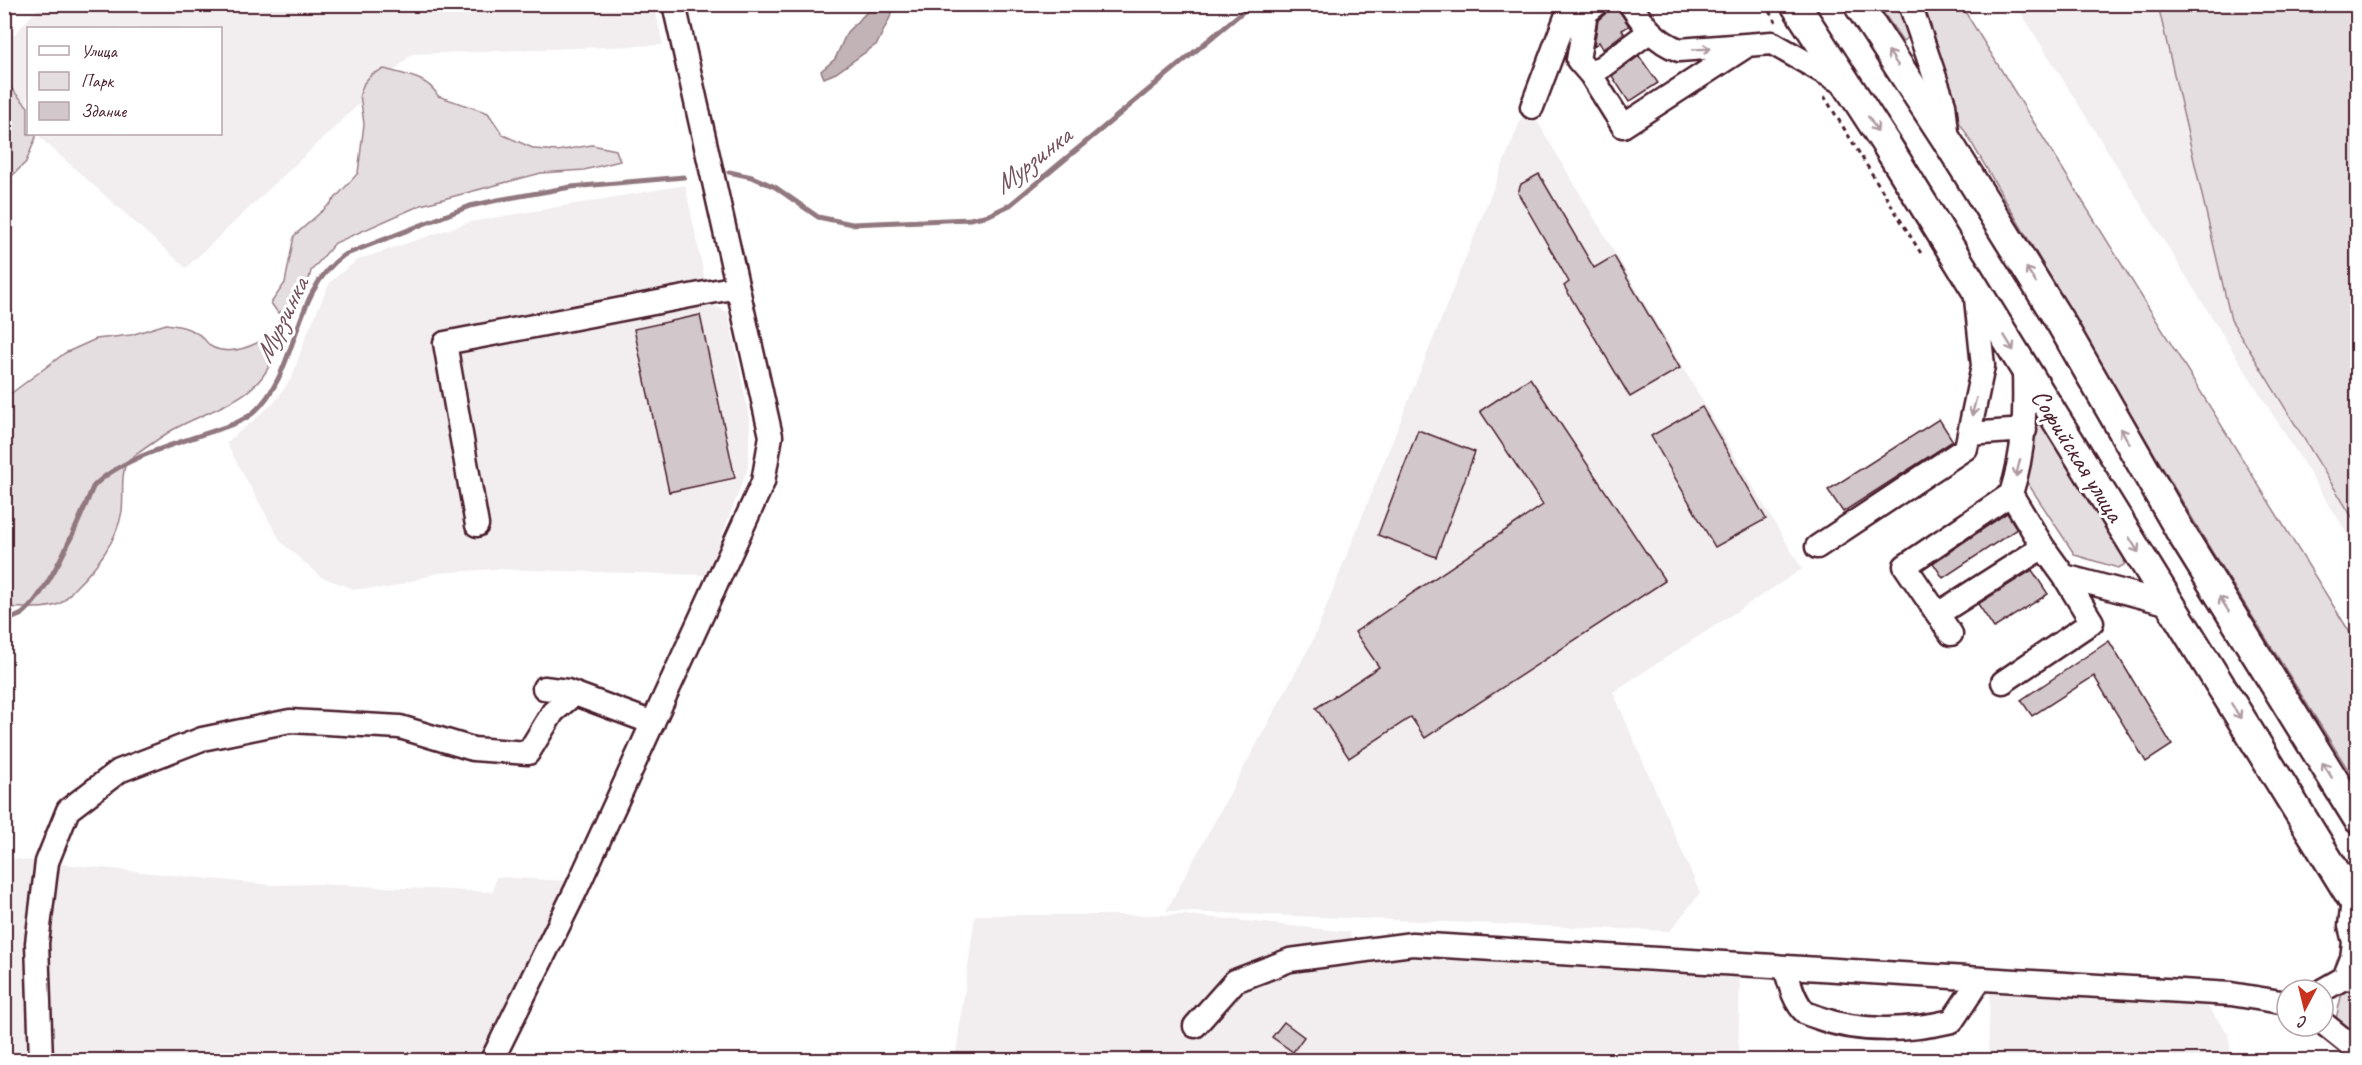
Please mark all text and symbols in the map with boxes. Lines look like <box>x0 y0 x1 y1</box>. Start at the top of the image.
legend <box>27 27 222 135</box>
text: Улица <box>81 40 118 62</box>
one-way arrow <box>1691 44 1711 55</box>
one-way arrow <box>1887 50 1899 67</box>
text: Парк <box>81 70 115 92</box>
text: Здание <box>81 100 127 122</box>
one-way arrow <box>1867 115 1879 132</box>
water label: Мурзинка <box>986 117 1080 201</box>
one-way arrow <box>2025 267 2037 284</box>
water label: Мурзинка <box>246 270 317 368</box>
one-way arrow <box>2003 334 2015 351</box>
street label: Софийская улица <box>2024 383 2132 529</box>
one-way arrow <box>1968 397 1980 416</box>
one-way arrow <box>2119 428 2131 445</box>
one-way arrow <box>2012 459 2024 478</box>
one-way arrow <box>2128 536 2140 553</box>
one-way arrow <box>2218 596 2230 613</box>
one-way arrow <box>2231 702 2243 719</box>
one-way arrow <box>2320 762 2332 779</box>
north arrow <box>2275 978 2335 1038</box>
text: С <box>2296 1011 2308 1032</box>

